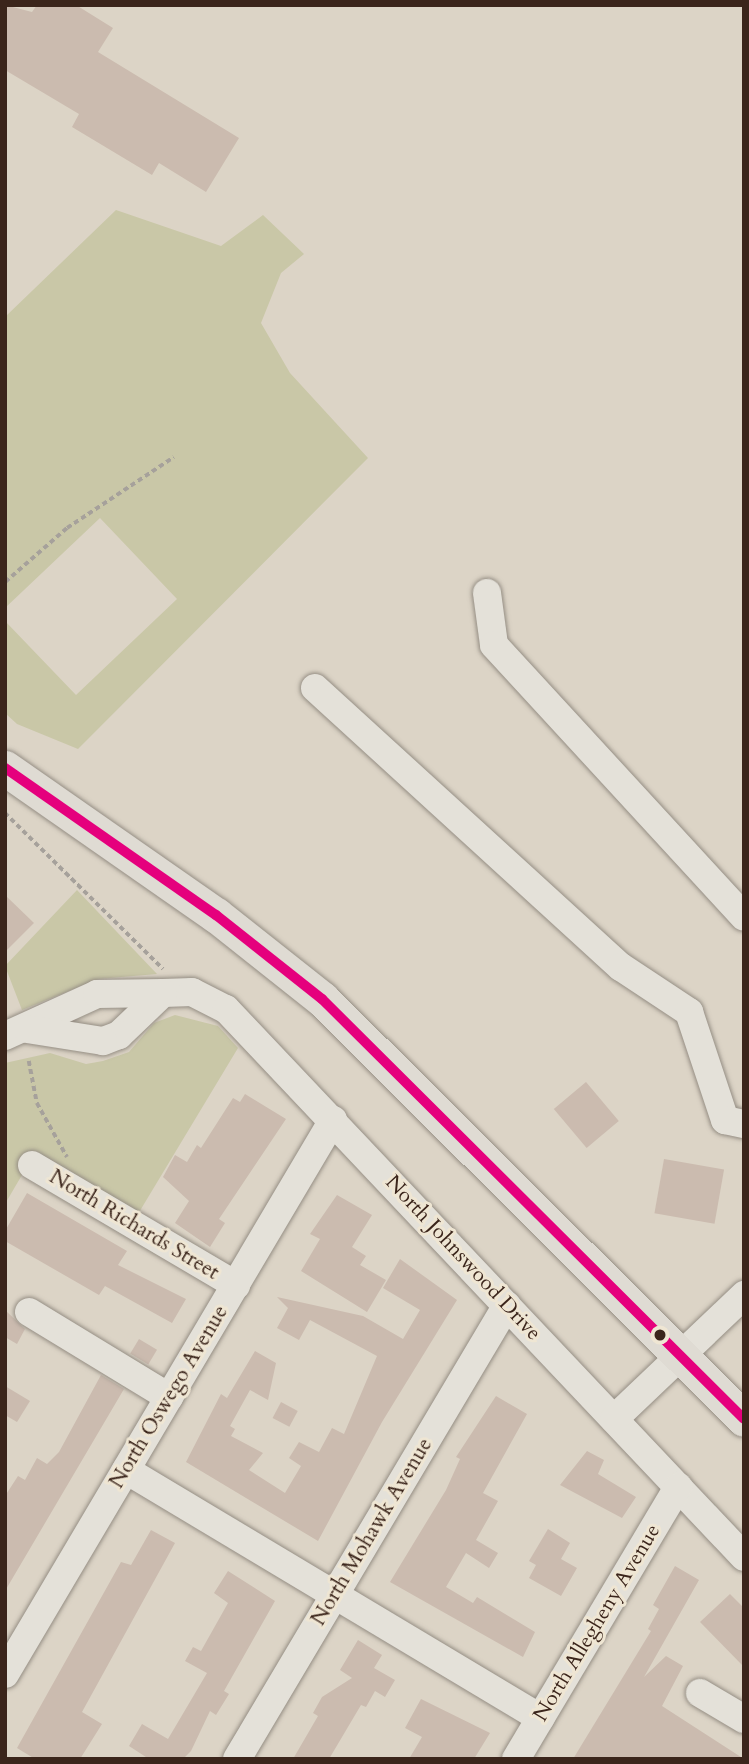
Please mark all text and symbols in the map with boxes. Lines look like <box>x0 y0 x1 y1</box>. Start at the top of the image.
street label: North Richards Street <box>45 1164 223 1286</box>
street label: North Johnswood Drive <box>380 1170 546 1346</box>
street label: North Oswego Avenue <box>104 1301 234 1493</box>
unlabelled marker <box>653 1328 667 1342</box>
street label: North Mohawk Avenue <box>306 1434 438 1630</box>
street label: North Allegheny Avenue <box>528 1520 666 1726</box>

